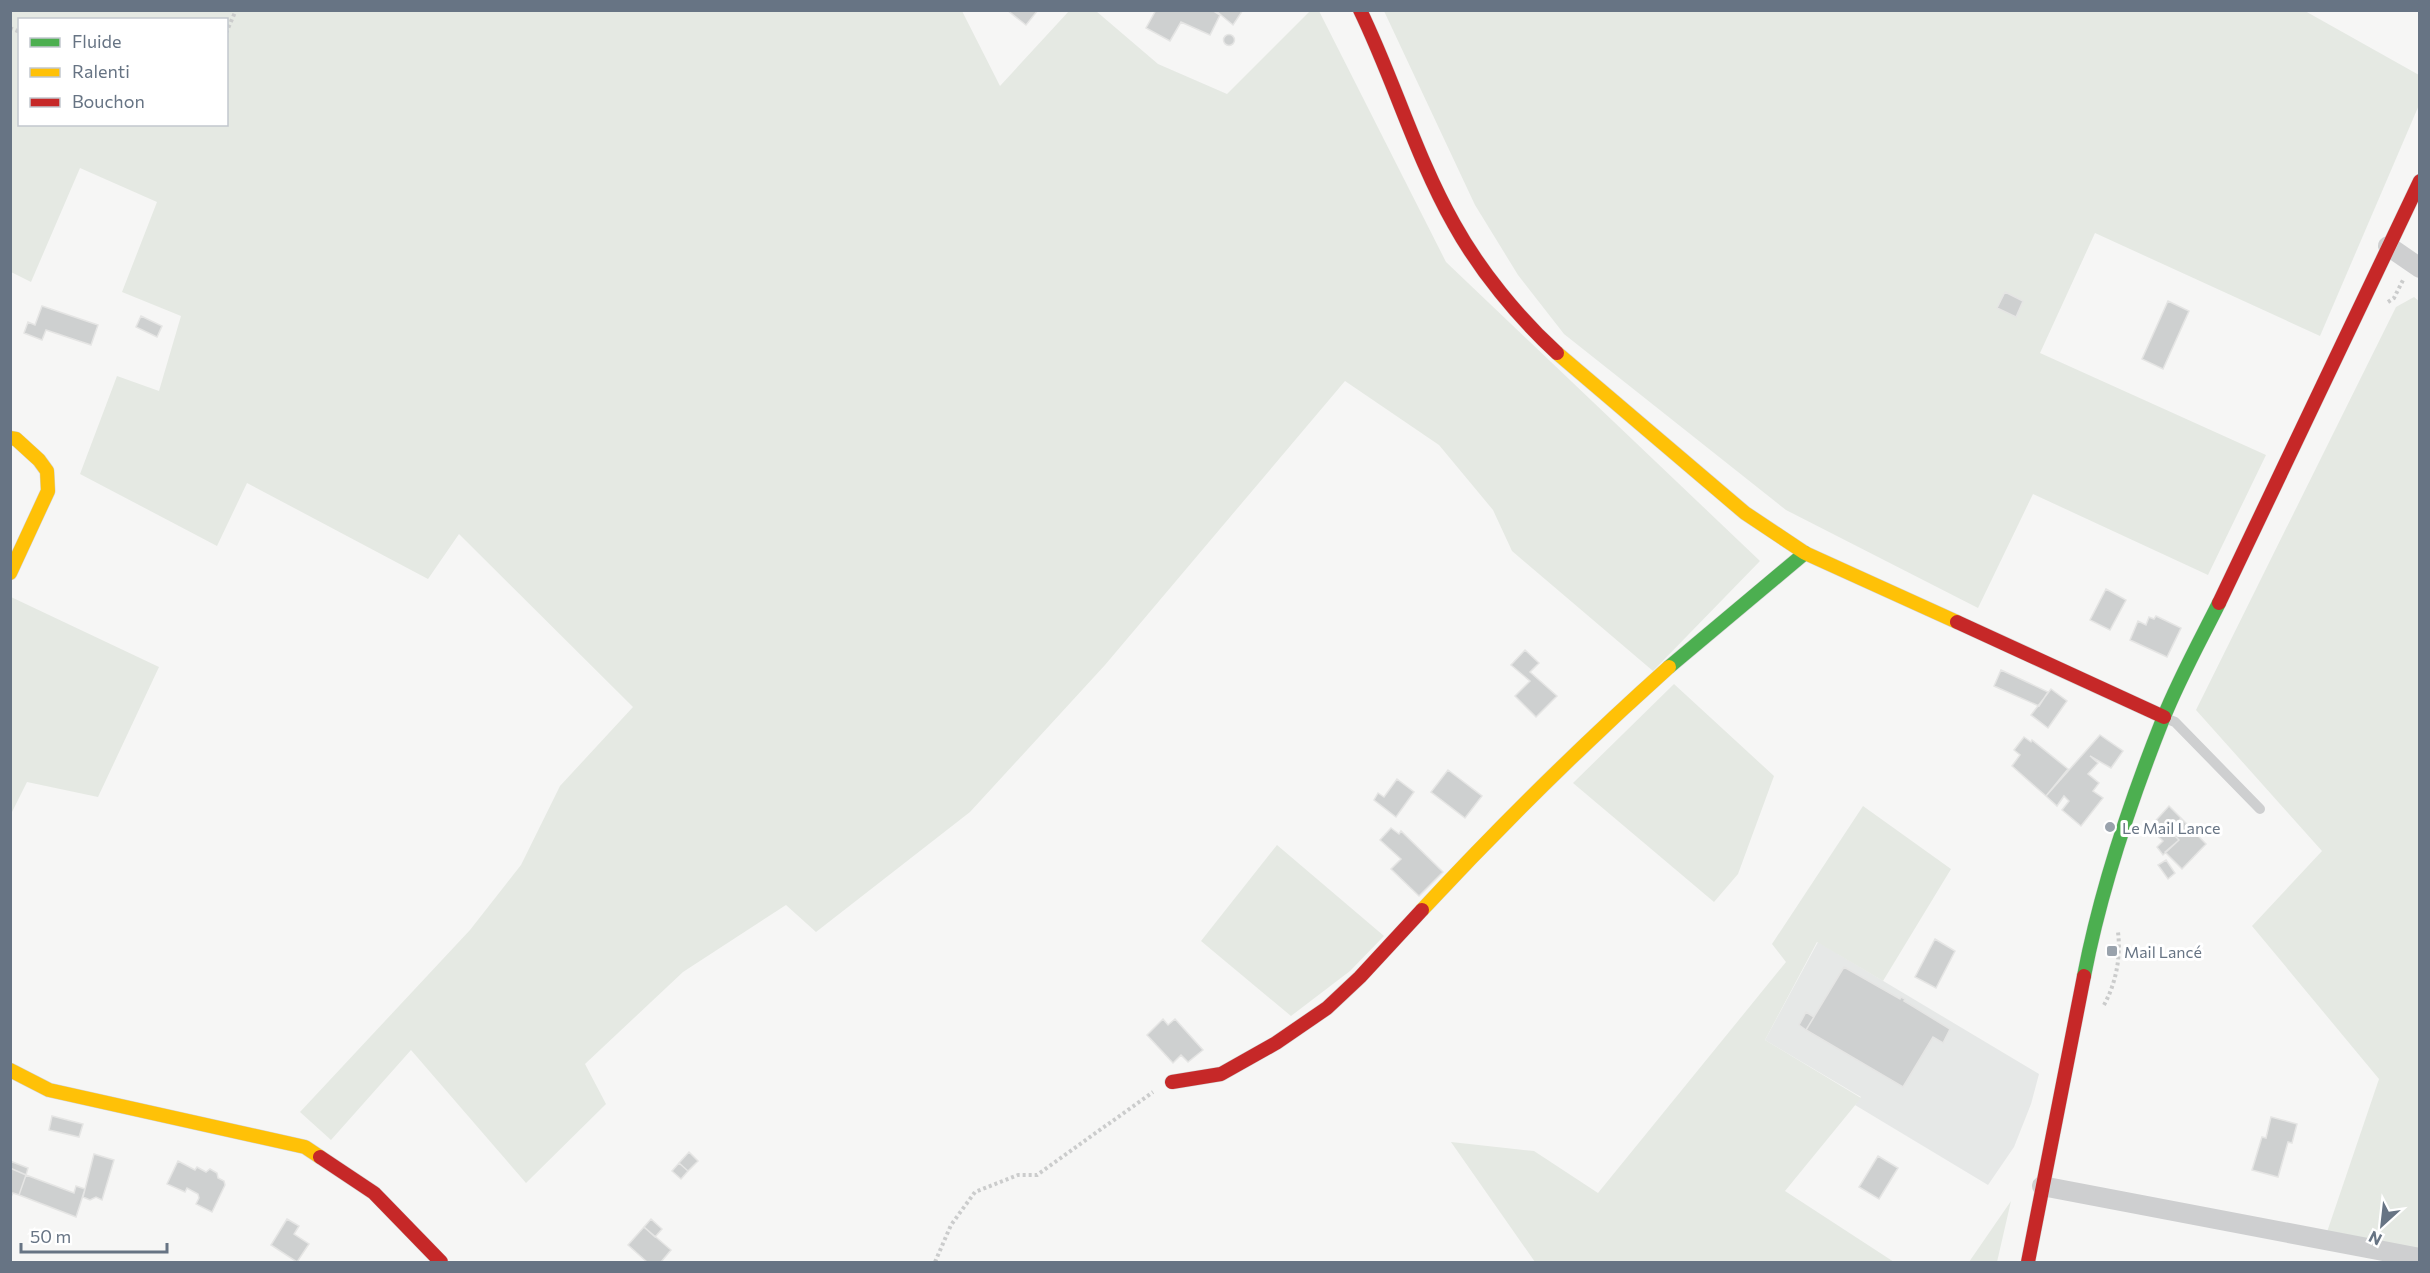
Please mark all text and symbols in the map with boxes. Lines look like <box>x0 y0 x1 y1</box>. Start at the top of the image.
legend <box>18 18 228 126</box>
text: Fluide <box>72 30 121 52</box>
text: Ralenti <box>72 60 130 82</box>
text: Bouchon <box>72 90 145 112</box>
place label: Le Mail Lance <box>2122 818 2220 837</box>
marker: Le Mail Lance <box>2103 820 2117 834</box>
place label: Mail Lancé <box>2124 942 2202 961</box>
marker: Mail Lancé <box>2105 944 2119 958</box>
north arrow <box>2352 1195 2412 1255</box>
scale bar <box>21 1216 166 1254</box>
text: 50 m <box>30 1225 71 1247</box>
text: N <box>2365 1228 2385 1250</box>

